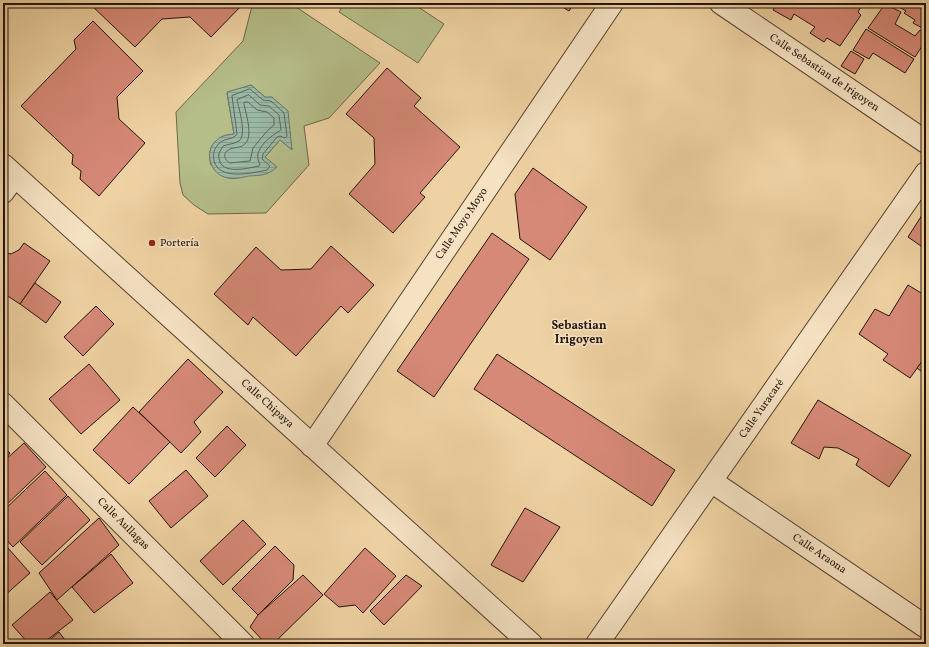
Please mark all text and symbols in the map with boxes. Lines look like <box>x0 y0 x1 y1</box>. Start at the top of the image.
street label: Calle Sebastian de Irigoyen <box>766 30 882 116</box>
street label: Calle Moyo Moyo <box>432 185 492 263</box>
place label: Portería <box>160 236 200 251</box>
marker: Portería <box>147 238 157 248</box>
district label: Sebastian Irigoyen <box>551 318 607 348</box>
street label: Calle Chipaya <box>237 376 297 432</box>
street label: Calle Yuracaré <box>736 376 788 442</box>
street label: Calle Aullagas <box>94 495 153 554</box>
street label: Calle Araona <box>789 530 849 578</box>

